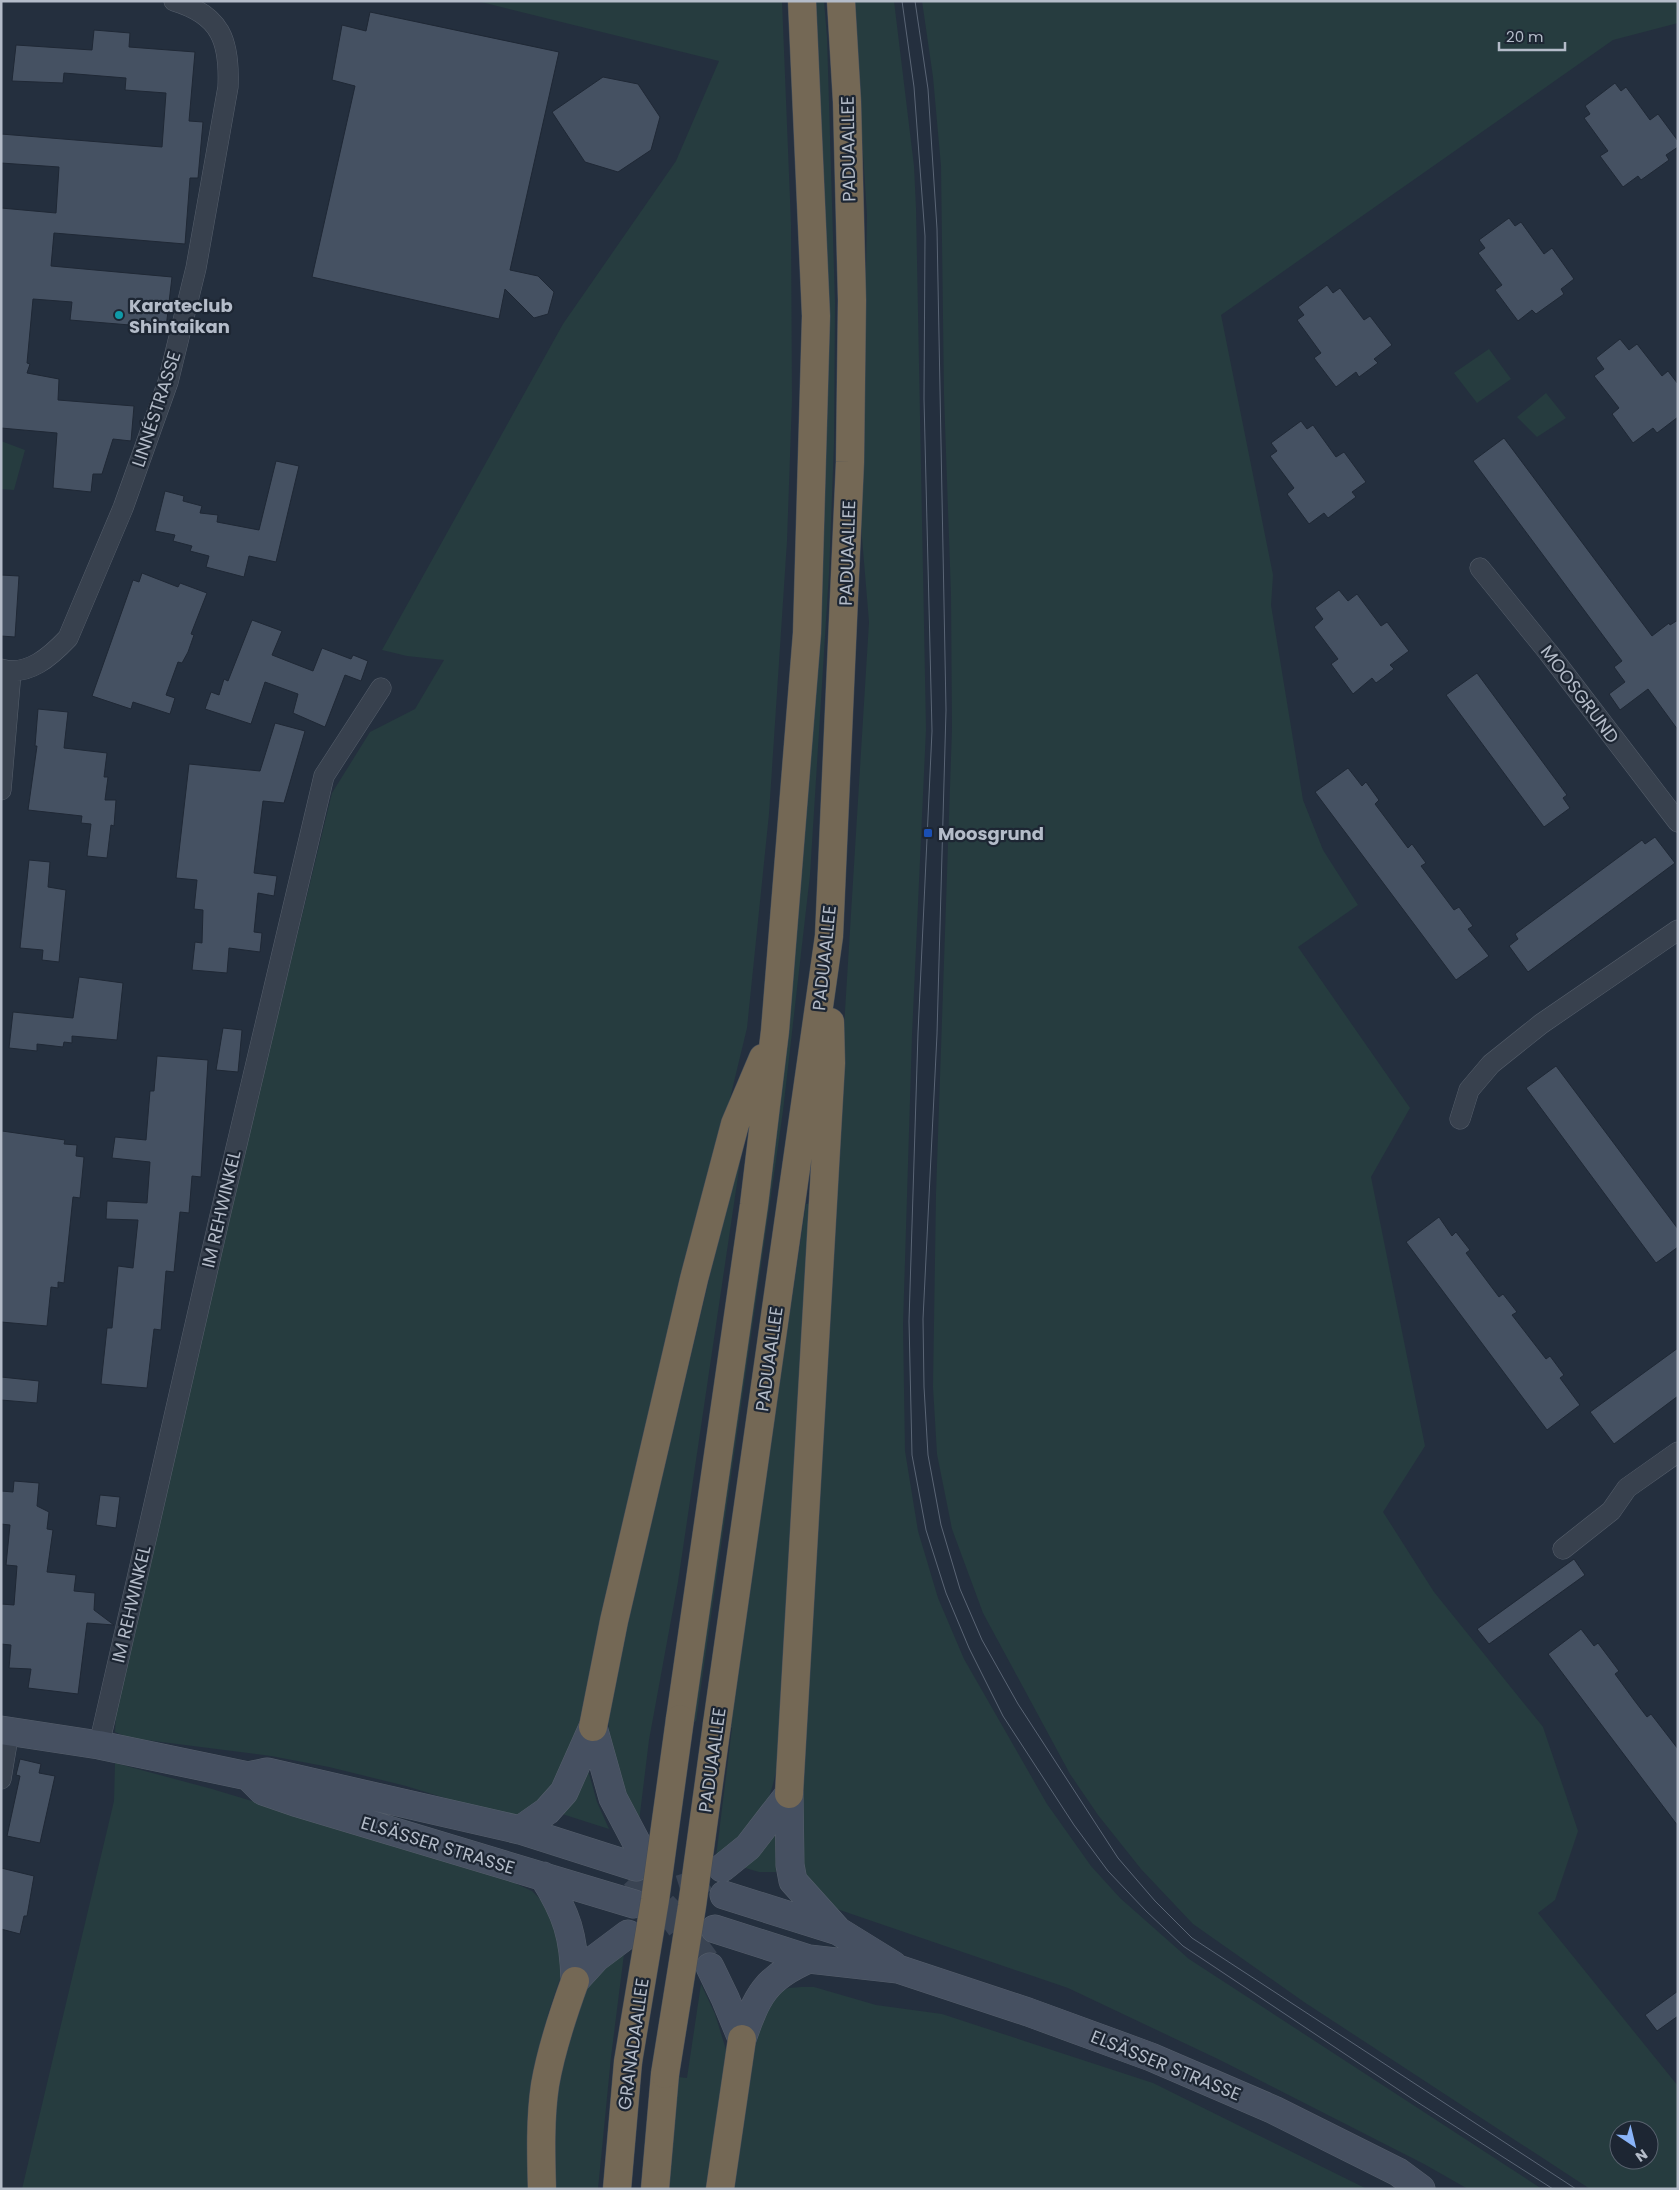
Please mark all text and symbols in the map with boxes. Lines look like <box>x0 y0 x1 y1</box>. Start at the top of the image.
scale bar <box>1499 20 1565 52</box>
text: 20 m <box>1506 26 1544 47</box>
street label: PADUAALLEE <box>835 96 861 202</box>
place label: Karateclub Shintaikan <box>129 293 233 339</box>
marker: Karateclub Shintaikan <box>113 309 125 321</box>
street label: LINNÉSTRASSE <box>125 348 187 470</box>
street label: PADUAALLEE <box>833 500 861 606</box>
street label: MOOSGRUND <box>1535 640 1625 748</box>
place label: Moosgrund <box>938 821 1044 846</box>
marker: Moosgrund <box>922 827 934 839</box>
street label: PADUAALLEE <box>806 904 842 1012</box>
street label: IM REHWINKEL <box>195 1148 247 1270</box>
street label: PADUAALLEE <box>749 1305 789 1413</box>
street label: IM REHWINKEL <box>105 1543 157 1665</box>
street label: PADUAALLEE <box>692 1706 732 1814</box>
street label: ELSÄSSER STRASSE <box>358 1810 518 1880</box>
street label: GRANADAALLEE <box>611 1976 655 2112</box>
street label: ELSÄSSER STRASSE <box>1087 2024 1245 2106</box>
north arrow <box>1609 2120 1659 2170</box>
text: N <box>1631 2144 1652 2167</box>

